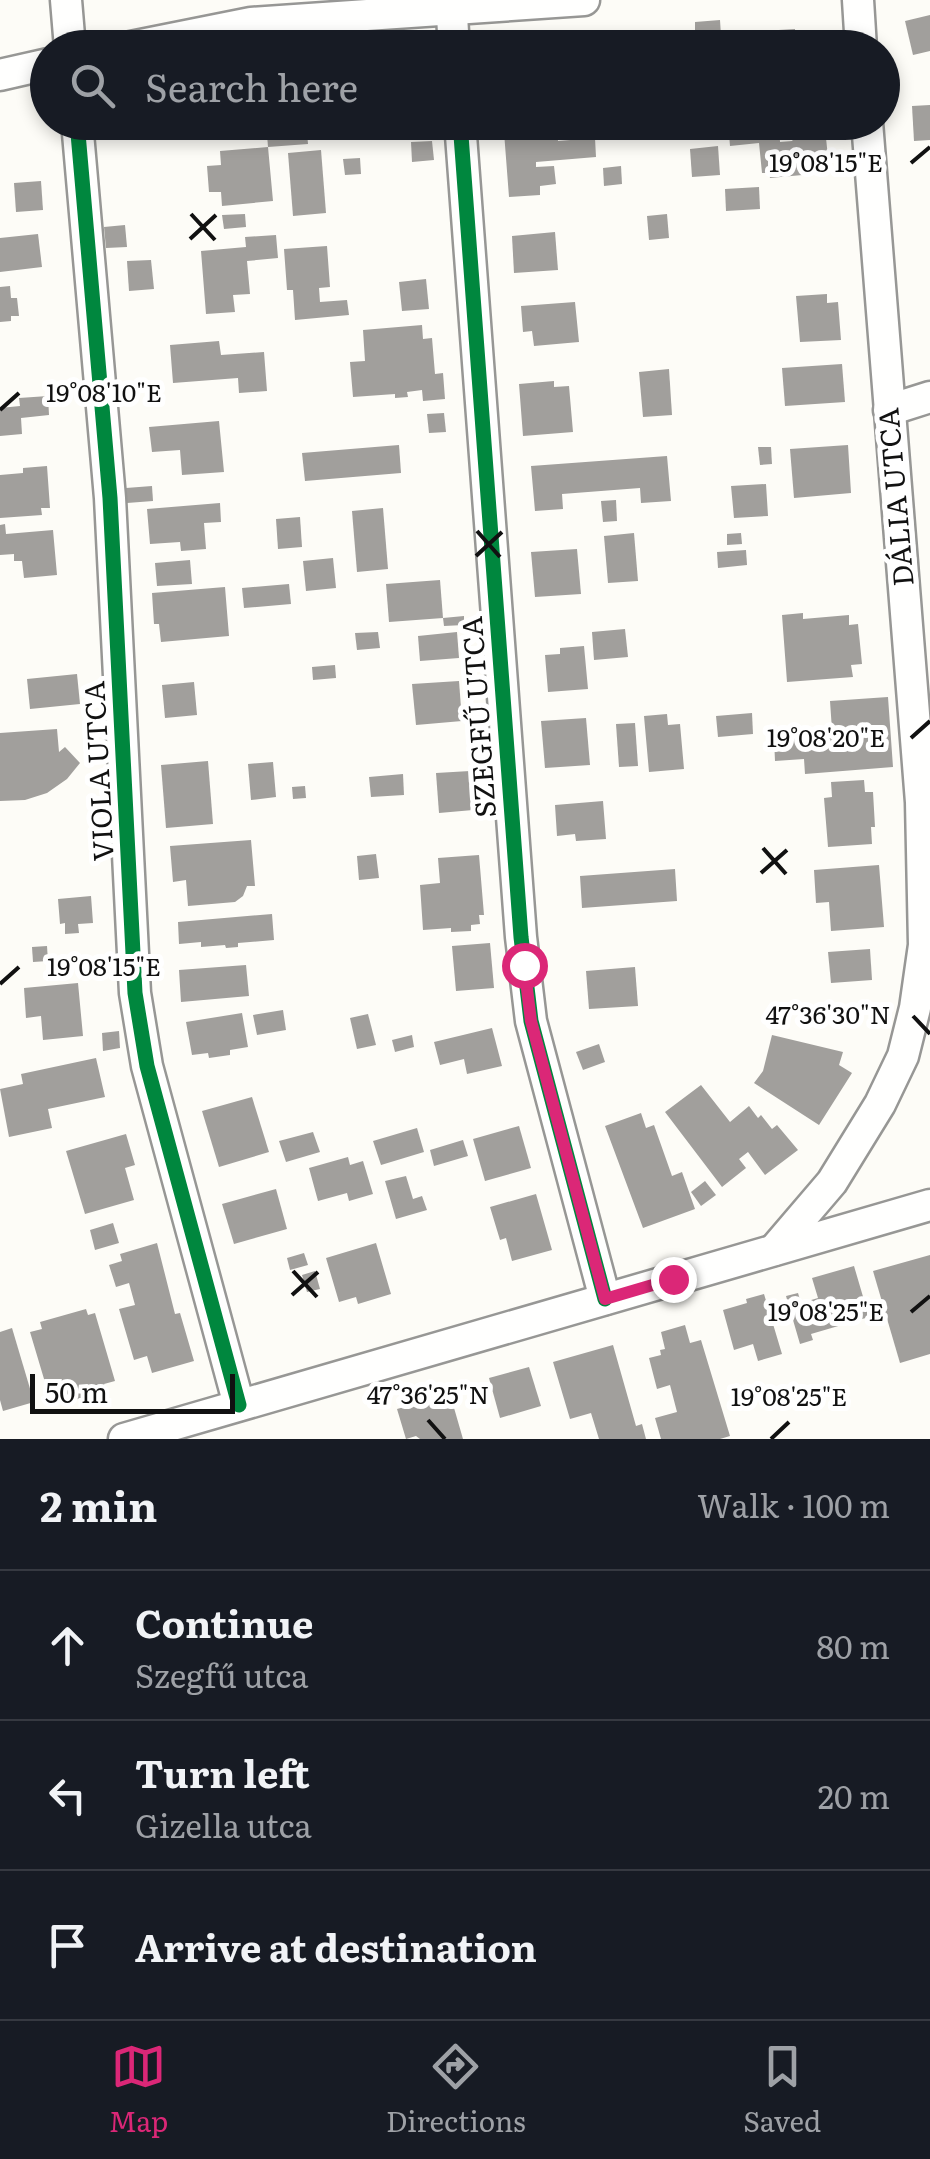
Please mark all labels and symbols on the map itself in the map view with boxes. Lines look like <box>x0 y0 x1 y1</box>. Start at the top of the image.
text: 19°08'15"E <box>769 143 883 180</box>
text: 19°08'10"E <box>46 373 162 410</box>
street label: DÁLIA UTCA <box>865 406 923 588</box>
street label: SZEGFŰ UTCA <box>449 614 505 819</box>
street label: VIOLA UTCA <box>71 680 123 862</box>
text: 19°08'20"E <box>767 718 885 755</box>
route start <box>502 943 548 989</box>
text: 19°08'15"E <box>47 947 161 984</box>
text: 47°36'30"N <box>765 995 891 1032</box>
route end <box>651 1257 697 1303</box>
text: 19°08'25"E <box>768 1292 884 1329</box>
scale bar <box>30 1369 235 1414</box>
text: 47°36'25"N <box>367 1375 489 1412</box>
text: 19°08'25"E <box>731 1377 847 1414</box>

